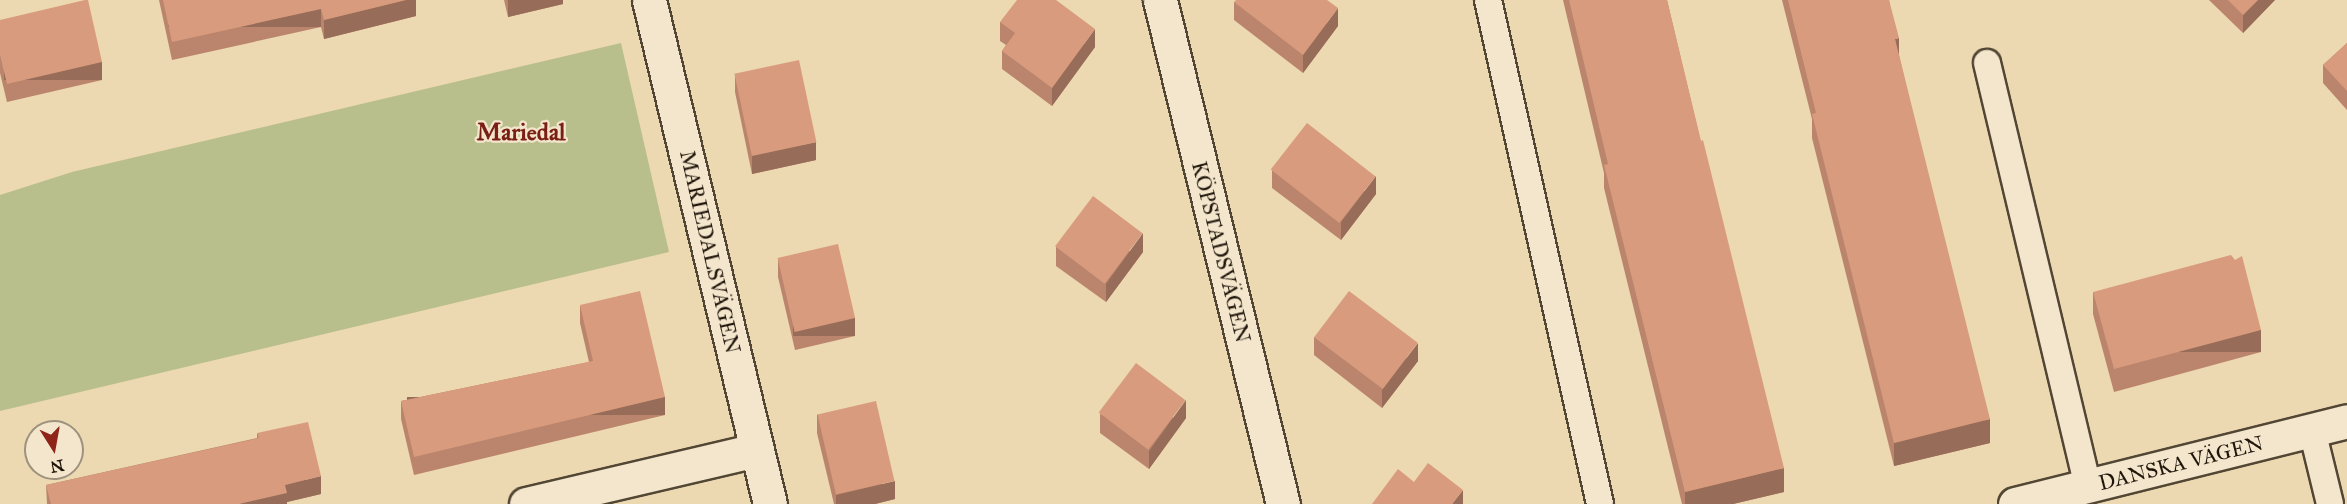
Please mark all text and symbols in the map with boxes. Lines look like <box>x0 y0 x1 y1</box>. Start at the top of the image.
district label: Mariedal <box>476 119 566 147</box>
street label: MARIEDALSVÄGEN <box>674 148 746 356</box>
street label: KÖPSTADSVÄGEN <box>1186 159 1256 345</box>
north arrow <box>24 420 84 480</box>
street label: DANSKA VÄGEN <box>2096 430 2266 496</box>
text: N <box>49 456 66 477</box>

